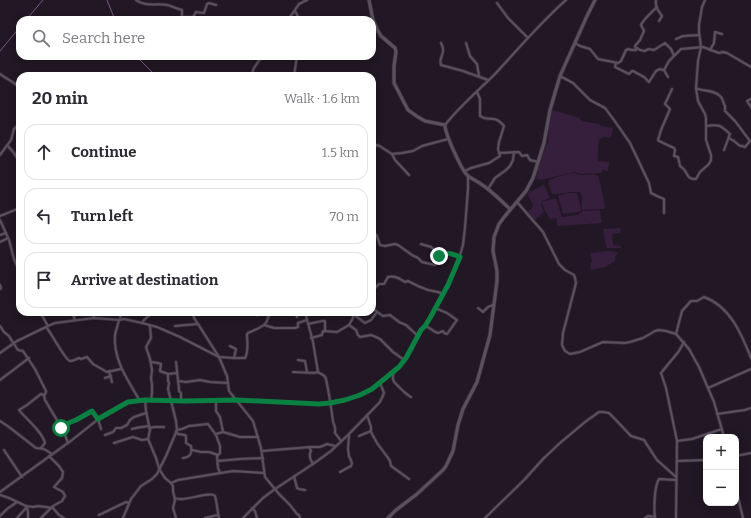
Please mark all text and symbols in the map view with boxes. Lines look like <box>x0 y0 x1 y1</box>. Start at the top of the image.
search box <box>16 16 376 60</box>
icon: search <box>30 27 52 49</box>
text: Search here <box>62 29 145 47</box>
text: 20 min <box>32 88 88 109</box>
text: Walk · 1.6 km <box>284 91 360 106</box>
icon: ahead <box>33 141 55 163</box>
text: Continue <box>71 143 137 161</box>
text: 1.5 km <box>322 145 359 160</box>
icon: left <box>33 205 55 227</box>
text: Turn left <box>71 207 133 225</box>
text: 70 m <box>329 209 359 224</box>
route end <box>430 247 448 265</box>
icon: arrive <box>33 269 55 291</box>
text: Arrive at destination <box>71 271 218 289</box>
route start <box>52 419 70 437</box>
map controls <box>703 434 739 506</box>
button: + <box>703 434 739 470</box>
button: − <box>703 470 739 506</box>

